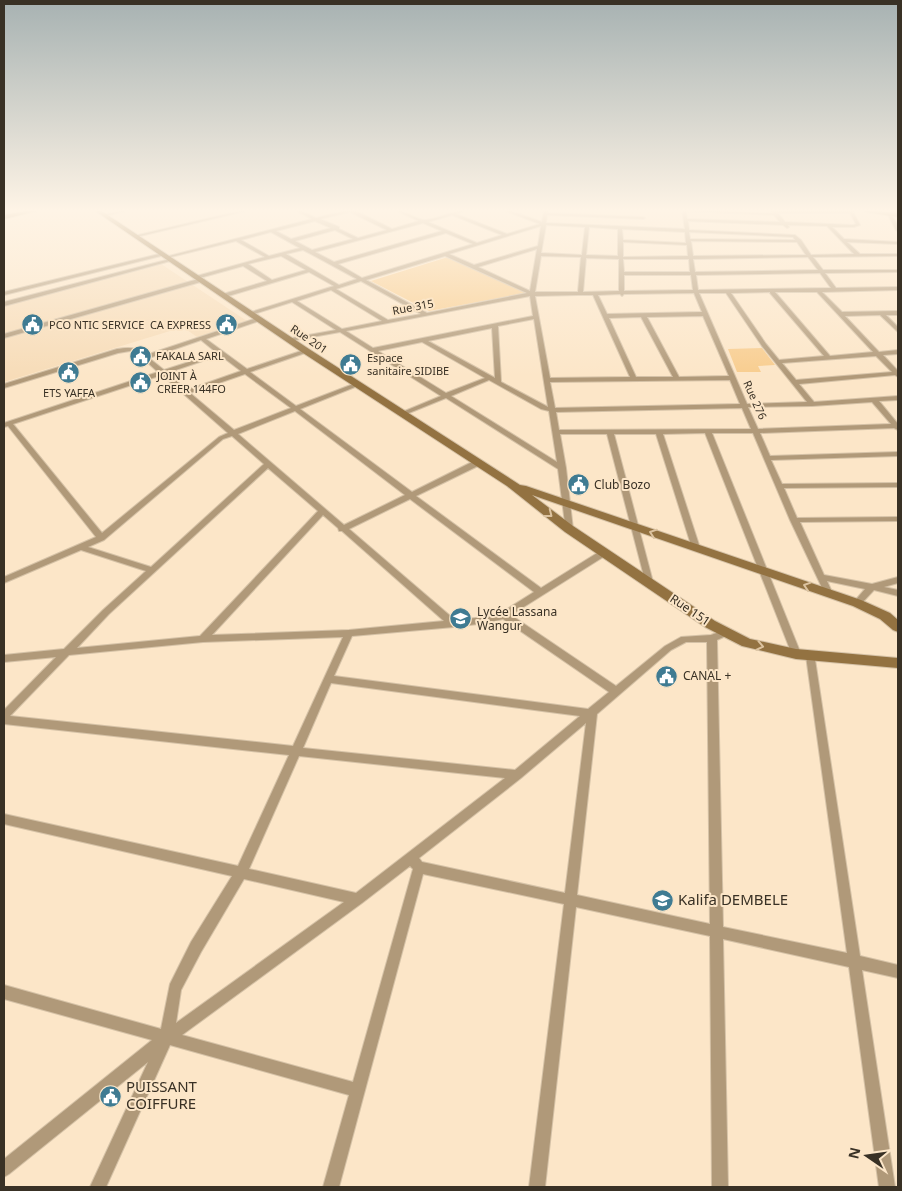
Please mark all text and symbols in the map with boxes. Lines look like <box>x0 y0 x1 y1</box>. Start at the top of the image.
street label: Rue 315 <box>391 295 435 318</box>
public building icon: PCO NTIC SERVICE <box>21 313 45 337</box>
public building icon: CA EXPRESS <box>215 313 239 337</box>
place label: PCO NTIC SERVICE <box>49 317 144 332</box>
place label: CA EXPRESS <box>150 317 211 332</box>
street label: Rue 201 <box>288 321 331 356</box>
public building icon: FAKALA SARL <box>128 344 152 368</box>
place label: FAKALA SARL <box>156 348 224 363</box>
place label: Espace sanitaire SIDIBE <box>367 350 449 378</box>
public building icon: Espace sanitaire SIDIBE <box>339 352 363 376</box>
public building icon: ETS YAFFA <box>57 360 81 384</box>
place label: JOINT À CREER 144FO <box>156 368 226 396</box>
public building icon: JOINT À CREER 144FO <box>129 370 153 394</box>
street label: Rue 276 <box>740 378 771 422</box>
place label: ETS YAFFA <box>43 385 96 400</box>
public building icon: Club Bozo <box>566 473 590 497</box>
place label: Club Bozo <box>594 476 650 493</box>
one-way arrow <box>543 508 552 516</box>
one-way arrow <box>649 529 658 539</box>
one-way arrow <box>803 581 812 591</box>
street label: Rue 151 <box>667 590 714 629</box>
place label: Lycée Lassana Wangur <box>477 603 557 634</box>
school or university icon: Lycée Lassana Wangur <box>449 607 473 631</box>
one-way arrow <box>756 640 765 651</box>
public building icon: CANAL + <box>655 664 679 688</box>
place label: CANAL + <box>683 667 731 684</box>
school or university icon: Kalifa DEMBELE <box>650 888 674 912</box>
place label: Kalifa DEMBELE <box>678 889 788 909</box>
place label: PUISSANT COIFFURE <box>126 1076 198 1113</box>
public building icon: PUISSANT COIFFURE <box>98 1084 122 1108</box>
north arrow <box>842 1131 892 1181</box>
text: N <box>843 1145 864 1161</box>

